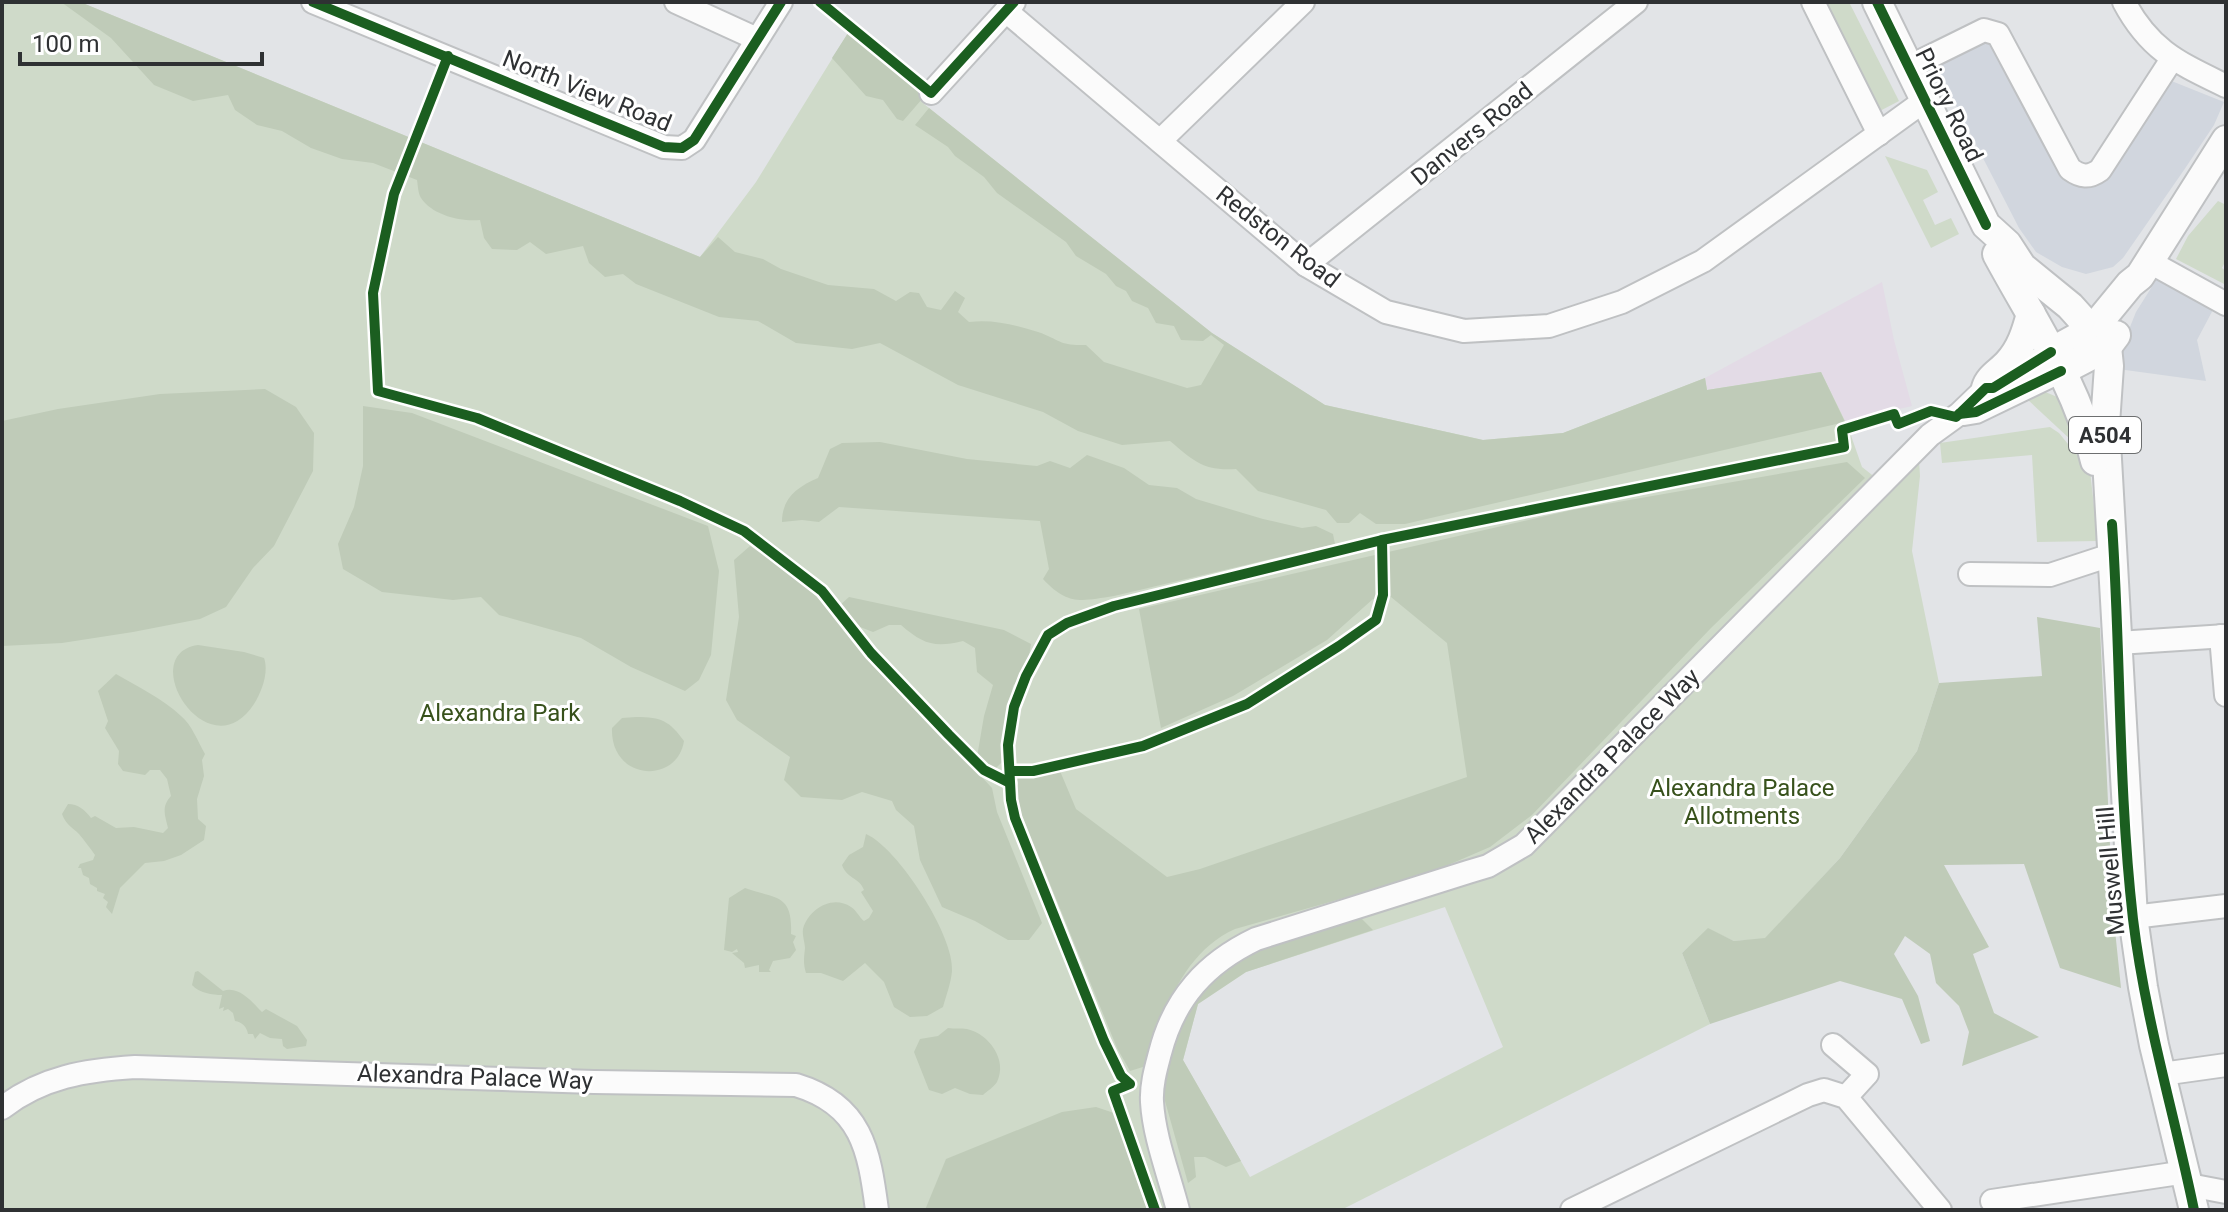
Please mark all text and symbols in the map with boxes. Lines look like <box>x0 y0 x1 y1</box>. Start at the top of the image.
scale bar <box>20 16 262 66</box>
text: 100 m <box>32 30 99 58</box>
street label: Priory Road <box>1909 43 1989 167</box>
street label: North View Road <box>499 44 675 138</box>
street label: Danvers Road <box>1406 77 1538 191</box>
street label: Redston Road <box>1211 180 1345 294</box>
road number: A504 <box>2069 417 2141 453</box>
street label: Alexandra Palace Way <box>1519 662 1706 849</box>
park label: Alexandra Park <box>419 699 581 727</box>
park label: Alexandra Palace Allotments <box>1650 774 1834 830</box>
street label: Muswell Hill <box>2091 805 2131 937</box>
street label: Alexandra Palace Way <box>357 1059 594 1095</box>

